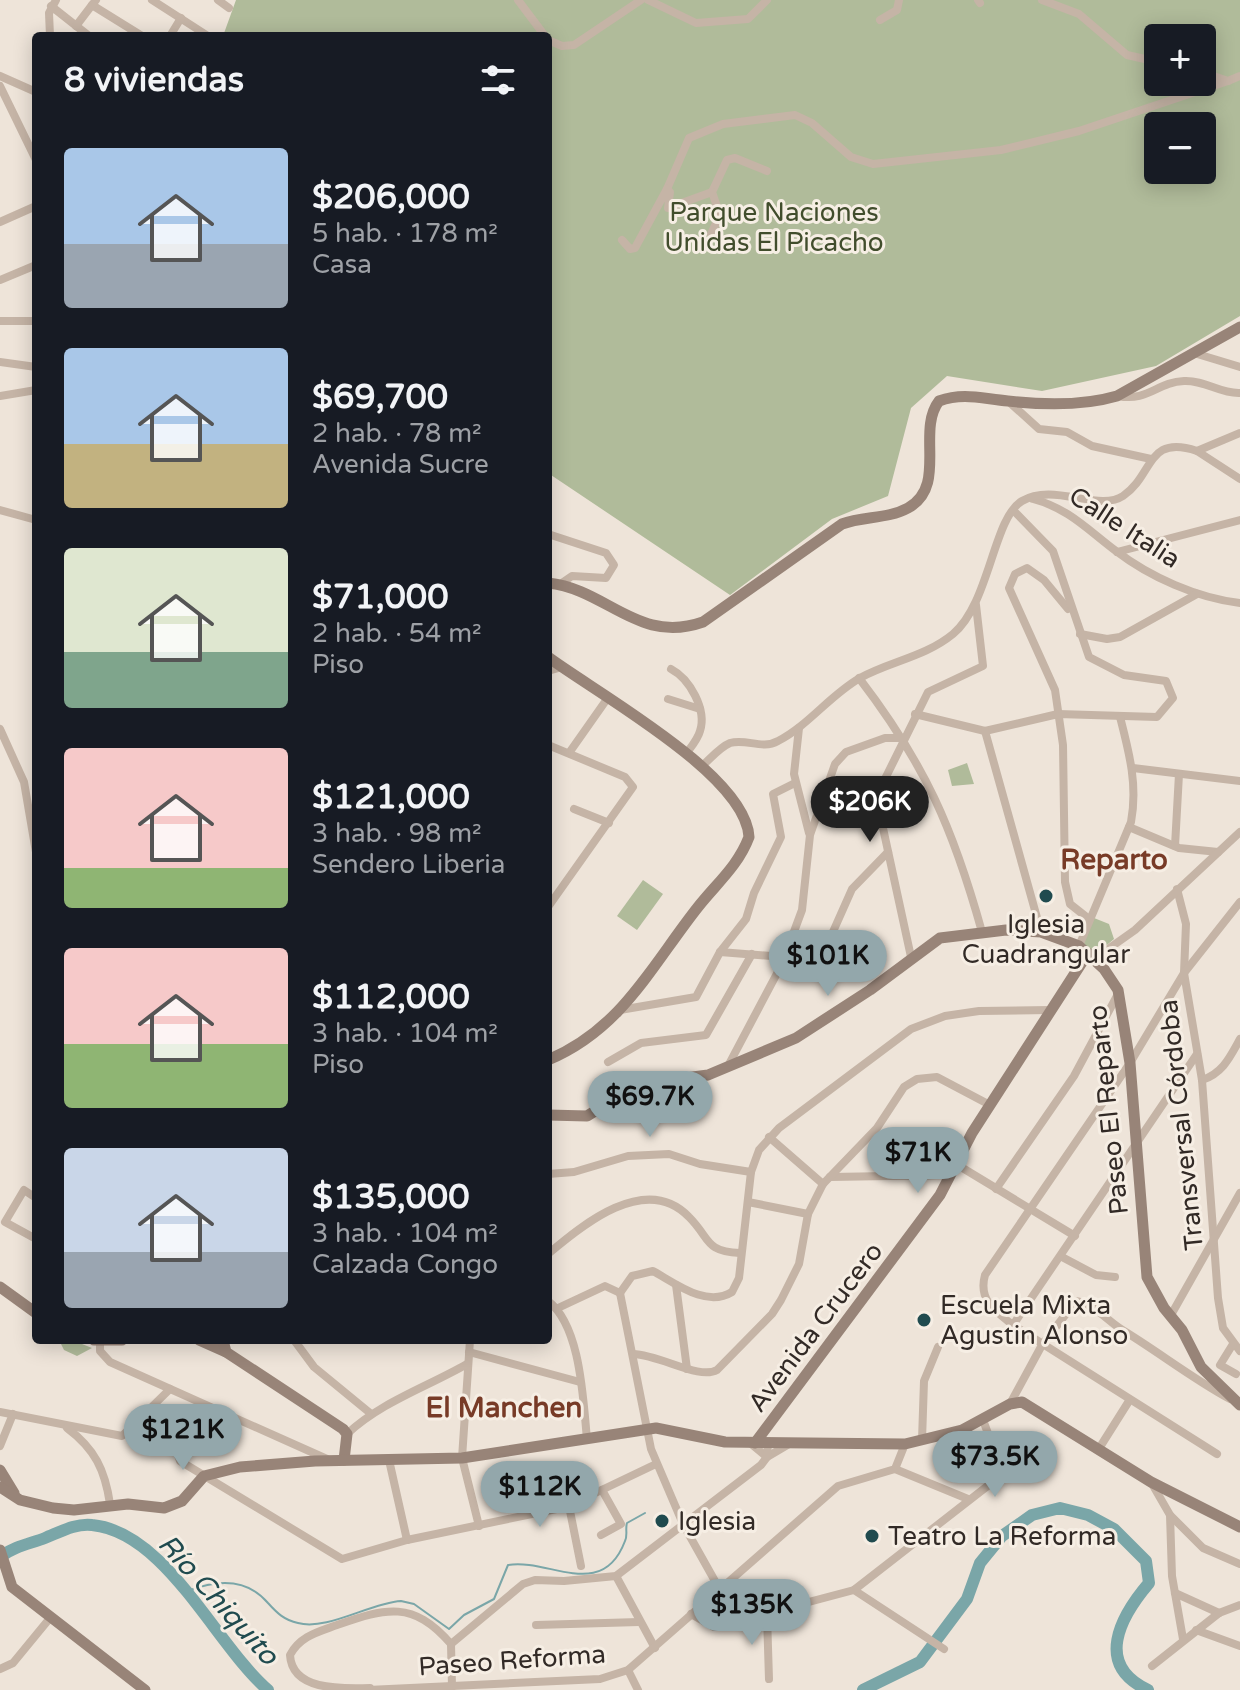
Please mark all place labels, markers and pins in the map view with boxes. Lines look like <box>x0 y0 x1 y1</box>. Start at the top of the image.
pin: $206K <box>814 776 926 844</box>
marker: Iglesia Cuadrangular <box>1037 887 1055 905</box>
place label: Iglesia Cuadrangular <box>962 909 1130 970</box>
pin: $101K <box>772 930 884 998</box>
pin: $69.7K <box>585 1071 715 1139</box>
pin: $71K <box>871 1127 965 1195</box>
place label: Escuela Mixta Agustin Alonso <box>940 1290 1128 1351</box>
marker: Escuela Mixta Agustin Alonso <box>915 1311 933 1329</box>
pin: $121K <box>127 1404 239 1472</box>
pin: $73.5K <box>930 1431 1060 1499</box>
pin: $112K <box>484 1461 596 1529</box>
place label: Iglesia <box>678 1506 756 1537</box>
marker: Iglesia <box>653 1512 671 1530</box>
place label: Teatro La Reforma <box>888 1521 1116 1552</box>
marker: Teatro La Reforma <box>863 1527 881 1545</box>
pin: $135K <box>696 1579 808 1647</box>

